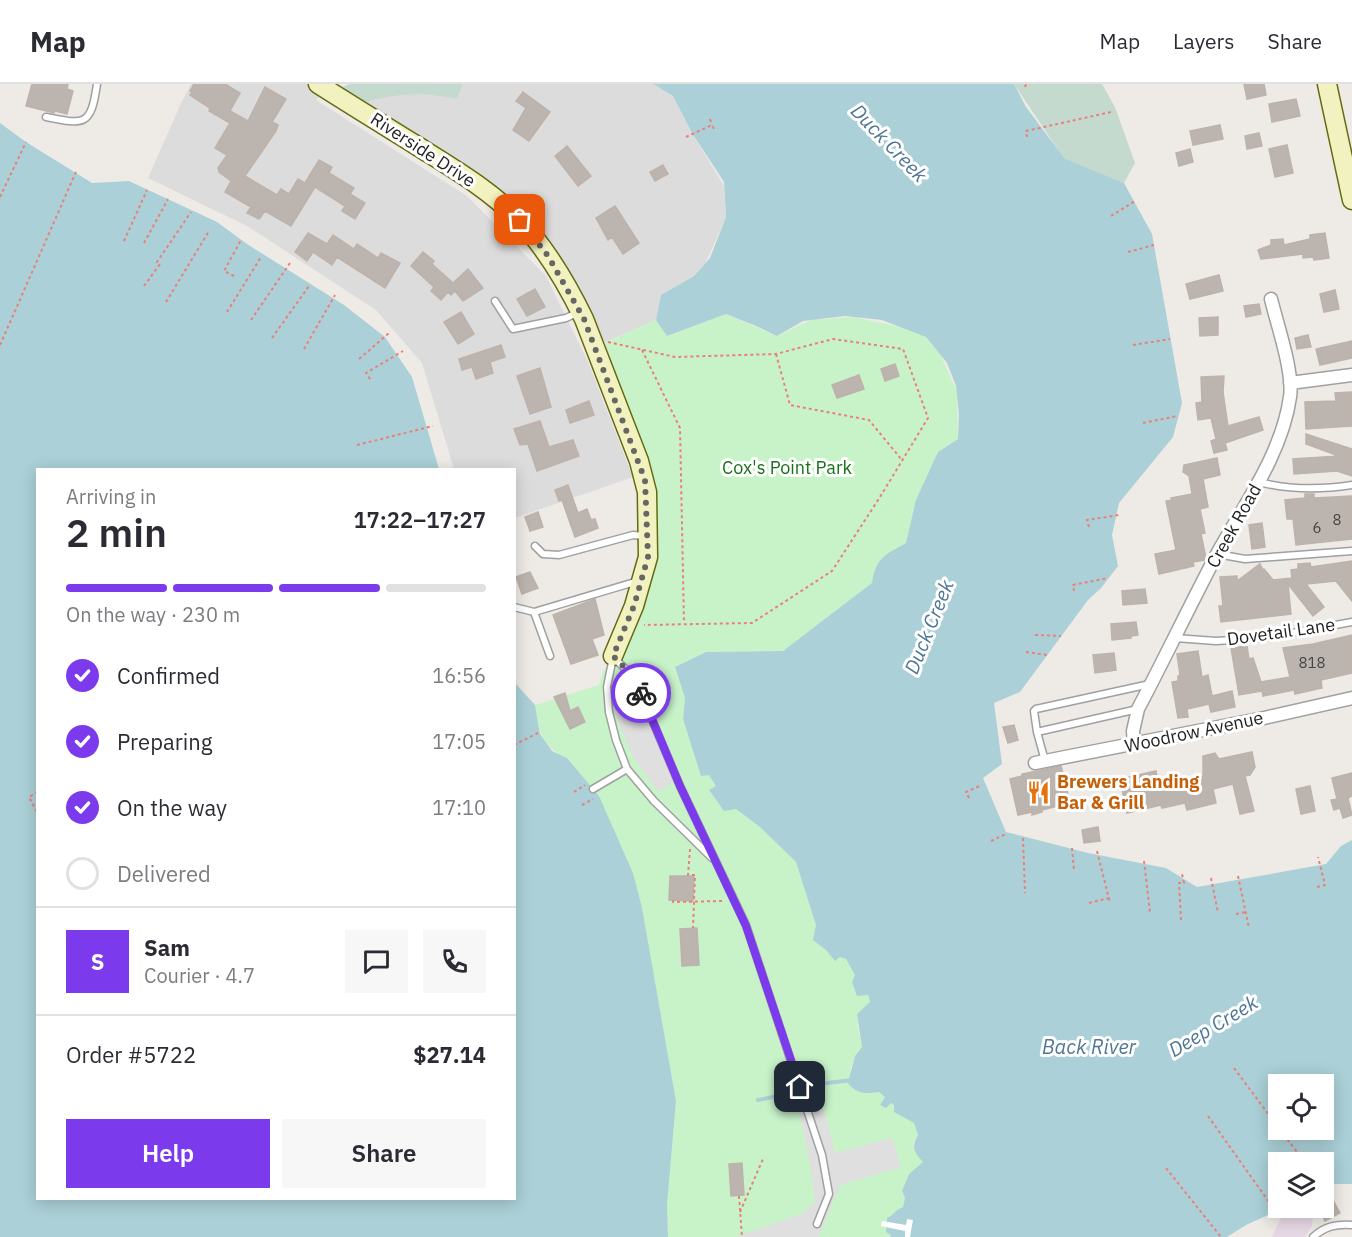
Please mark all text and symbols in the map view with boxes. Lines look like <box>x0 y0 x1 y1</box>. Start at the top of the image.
text: Map <box>30 23 86 60</box>
text: Map <box>1100 27 1140 55</box>
text: Layers <box>1173 27 1235 55</box>
text: Share <box>1268 27 1322 55</box>
water label: Duck Creek <box>845 98 934 188</box>
street label: Riverside Drive <box>366 107 480 192</box>
pin <box>494 194 545 245</box>
icon: bag <box>503 203 536 236</box>
park label: Cox's Point Park <box>722 456 853 479</box>
street label: Creek Road <box>1201 480 1266 572</box>
text: Arriving in <box>66 483 156 510</box>
text: 17:22–17:27 <box>353 505 486 534</box>
text: 2 min <box>66 507 167 558</box>
house number: 8 <box>1332 510 1342 529</box>
house number: 6 <box>1312 518 1322 537</box>
water label: Duck Creek <box>897 575 960 678</box>
text: On the way · 230 m <box>66 601 240 628</box>
street label: Dovetail Lane <box>1225 613 1337 650</box>
house number: 818 <box>1298 653 1326 672</box>
icon: check <box>66 659 99 692</box>
text: Confirmed <box>117 661 220 690</box>
text: 16:56 <box>432 662 486 689</box>
courier <box>611 663 671 723</box>
icon: bike <box>625 677 658 710</box>
street label: Woodrow Avenue <box>1123 706 1265 757</box>
icon: check <box>66 725 99 758</box>
text: Preparing <box>117 727 212 756</box>
text: 17:05 <box>432 728 486 755</box>
place label: Brewers Landing Bar & Grill <box>1057 770 1199 814</box>
restaurant icon: Brewers Landing Bar & Grill <box>1026 779 1052 805</box>
icon: check <box>66 791 99 824</box>
text: On the way <box>117 793 227 822</box>
text: 17:10 <box>432 794 486 821</box>
text: Delivered <box>117 859 211 888</box>
button: chat <box>345 930 408 993</box>
button: phone <box>423 930 486 993</box>
text: Sam <box>144 933 190 962</box>
text: S <box>91 947 104 976</box>
text: Courier · 4.7 <box>144 962 255 989</box>
water label: Deep Creek <box>1163 988 1263 1063</box>
water label: Back River <box>1042 1033 1137 1060</box>
text: Order #5722 <box>66 1040 196 1069</box>
text: $27.14 <box>413 1040 486 1069</box>
pin <box>774 1061 825 1112</box>
icon: home <box>783 1070 816 1103</box>
map controls <box>1268 1074 1334 1218</box>
button: locate <box>1268 1074 1334 1140</box>
button: Help <box>66 1119 270 1188</box>
button: Share <box>282 1119 486 1188</box>
button: layers <box>1268 1152 1334 1218</box>

